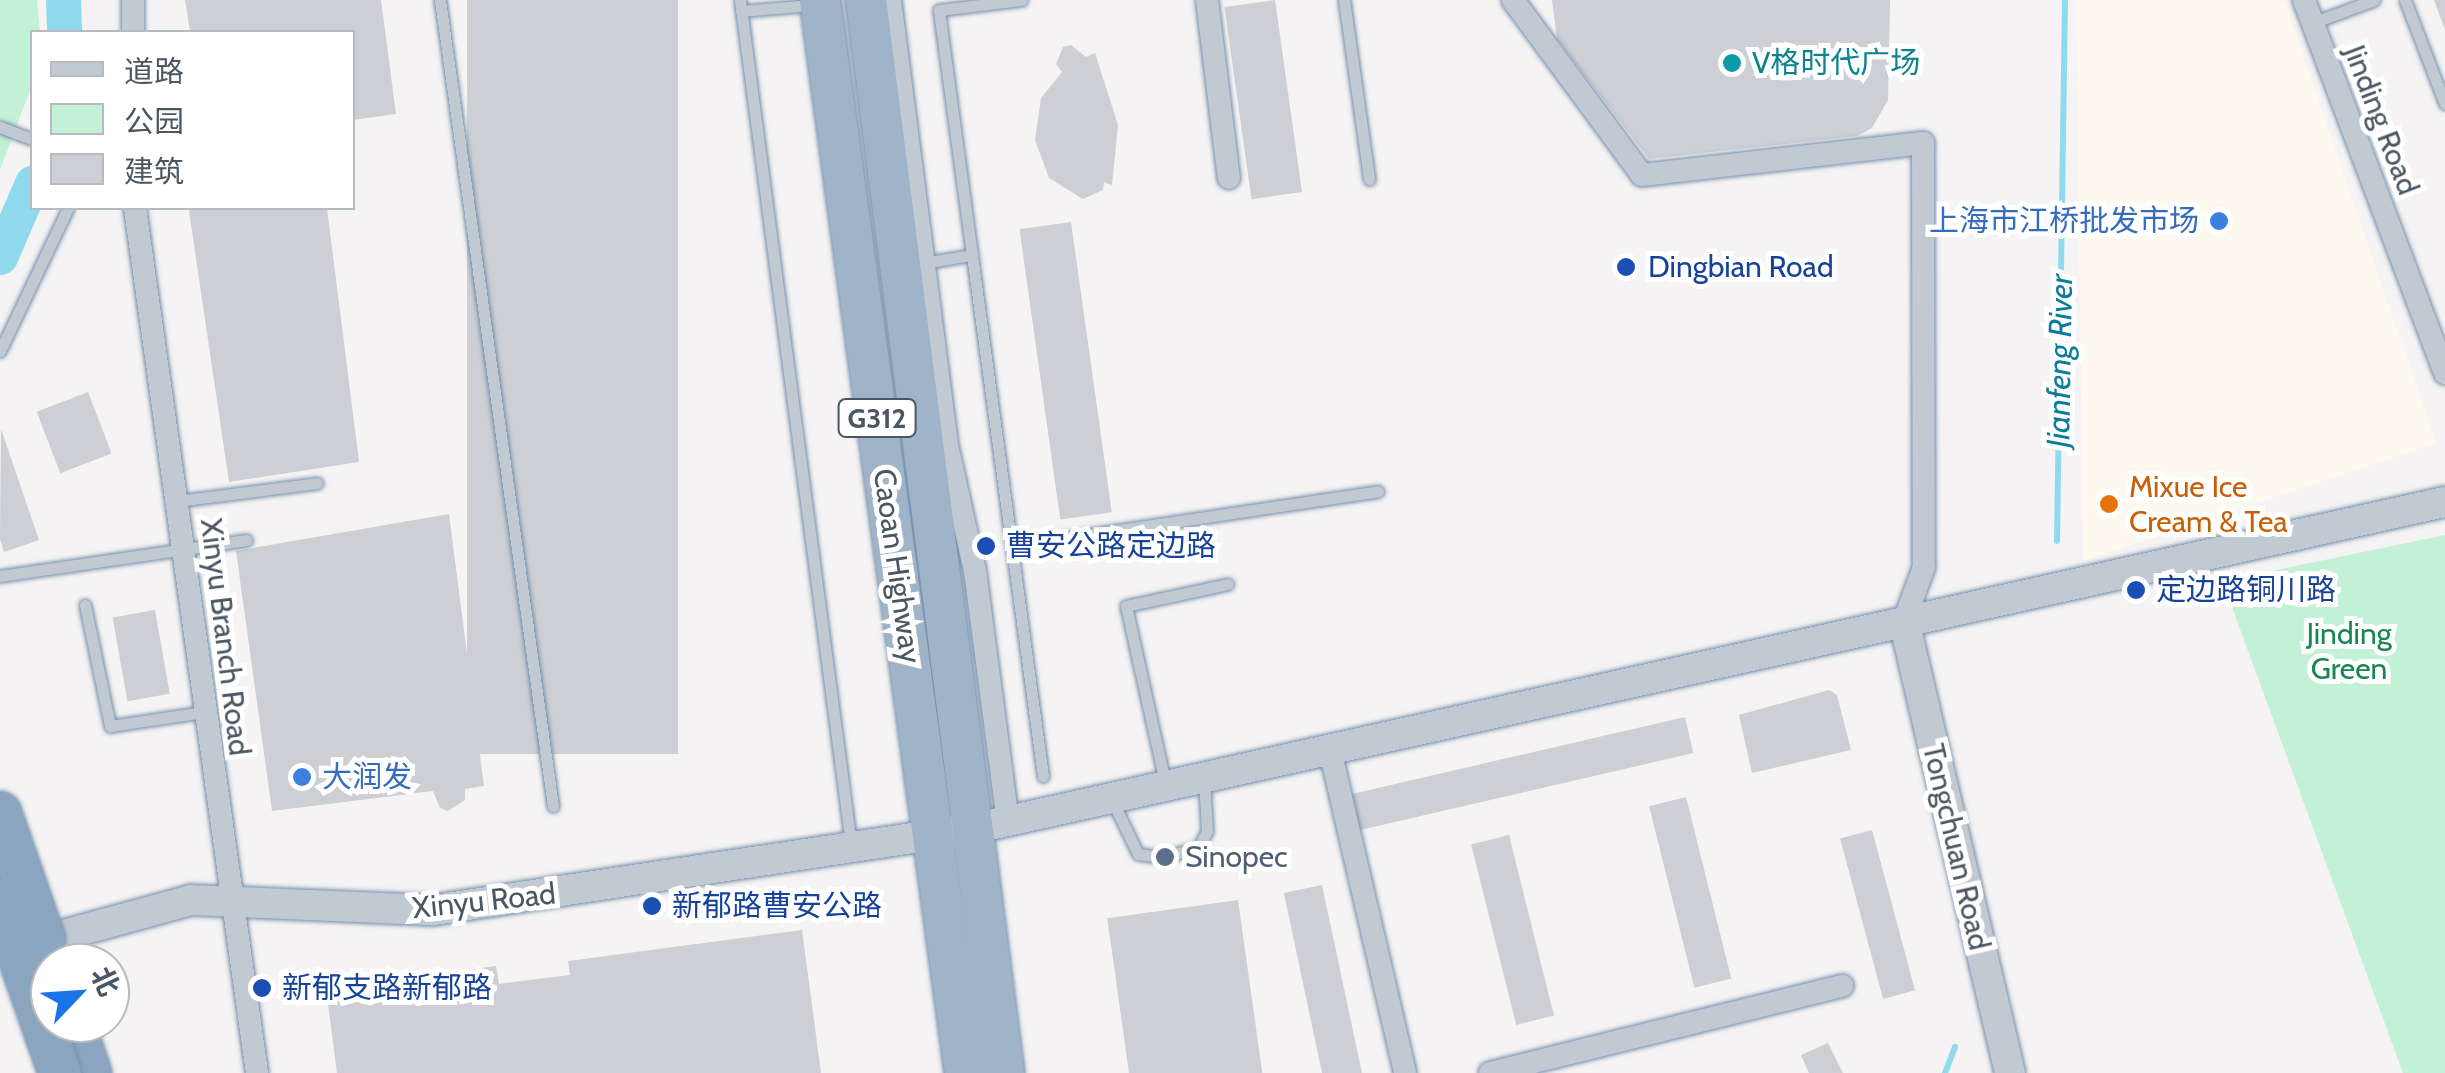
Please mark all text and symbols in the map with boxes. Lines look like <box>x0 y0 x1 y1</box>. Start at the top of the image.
legend <box>30 30 355 210</box>
street label: Jinding Road <box>2336 40 2426 200</box>
place label: V格时代广场 <box>1752 45 1920 81</box>
marker: V格时代广场 <box>1721 52 1743 74</box>
text: 道路 <box>124 53 184 90</box>
text: 公园 <box>124 103 184 140</box>
text: 建筑 <box>124 153 184 190</box>
place label: 上海市江桥批发市场 <box>1929 203 2199 239</box>
marker: 上海市江桥批发市场 <box>2208 210 2230 232</box>
place label: Dingbian Road <box>1648 249 1834 285</box>
marker: Dingbian Road <box>1613 254 1639 280</box>
water label: Jianfeng River <box>2039 274 2081 448</box>
road number: G312 <box>837 395 917 441</box>
street label: Caoan Highway <box>866 466 928 666</box>
place label: Mixue Ice Cream & Tea <box>2129 469 2288 540</box>
marker: Mixue Ice Cream & Tea <box>2098 493 2120 515</box>
street label: Xinyu Branch Road <box>193 516 257 758</box>
place label: 曹安公路定边路 <box>1006 528 1216 564</box>
marker: 曹安公路定边路 <box>975 535 997 557</box>
place label: 定边路铜川路 <box>2156 572 2336 608</box>
marker: 定边路铜川路 <box>2125 579 2147 601</box>
park label: Jinding Green <box>2306 616 2392 686</box>
street label: Tongchuan Road <box>1915 740 1997 954</box>
place label: 大润发 <box>322 759 412 795</box>
marker: 大润发 <box>291 766 313 788</box>
place label: Sinopec <box>1185 839 1288 875</box>
marker: Sinopec <box>1154 846 1176 868</box>
street label: Xinyu Road <box>411 876 557 926</box>
place label: 新郁路曹安公路 <box>672 888 882 924</box>
marker: 新郁路曹安公路 <box>641 895 663 917</box>
north arrow <box>30 943 130 1043</box>
text: 北 <box>84 961 127 1001</box>
place label: 新郁支路新郁路 <box>282 970 492 1006</box>
marker: 新郁支路新郁路 <box>251 977 273 999</box>

